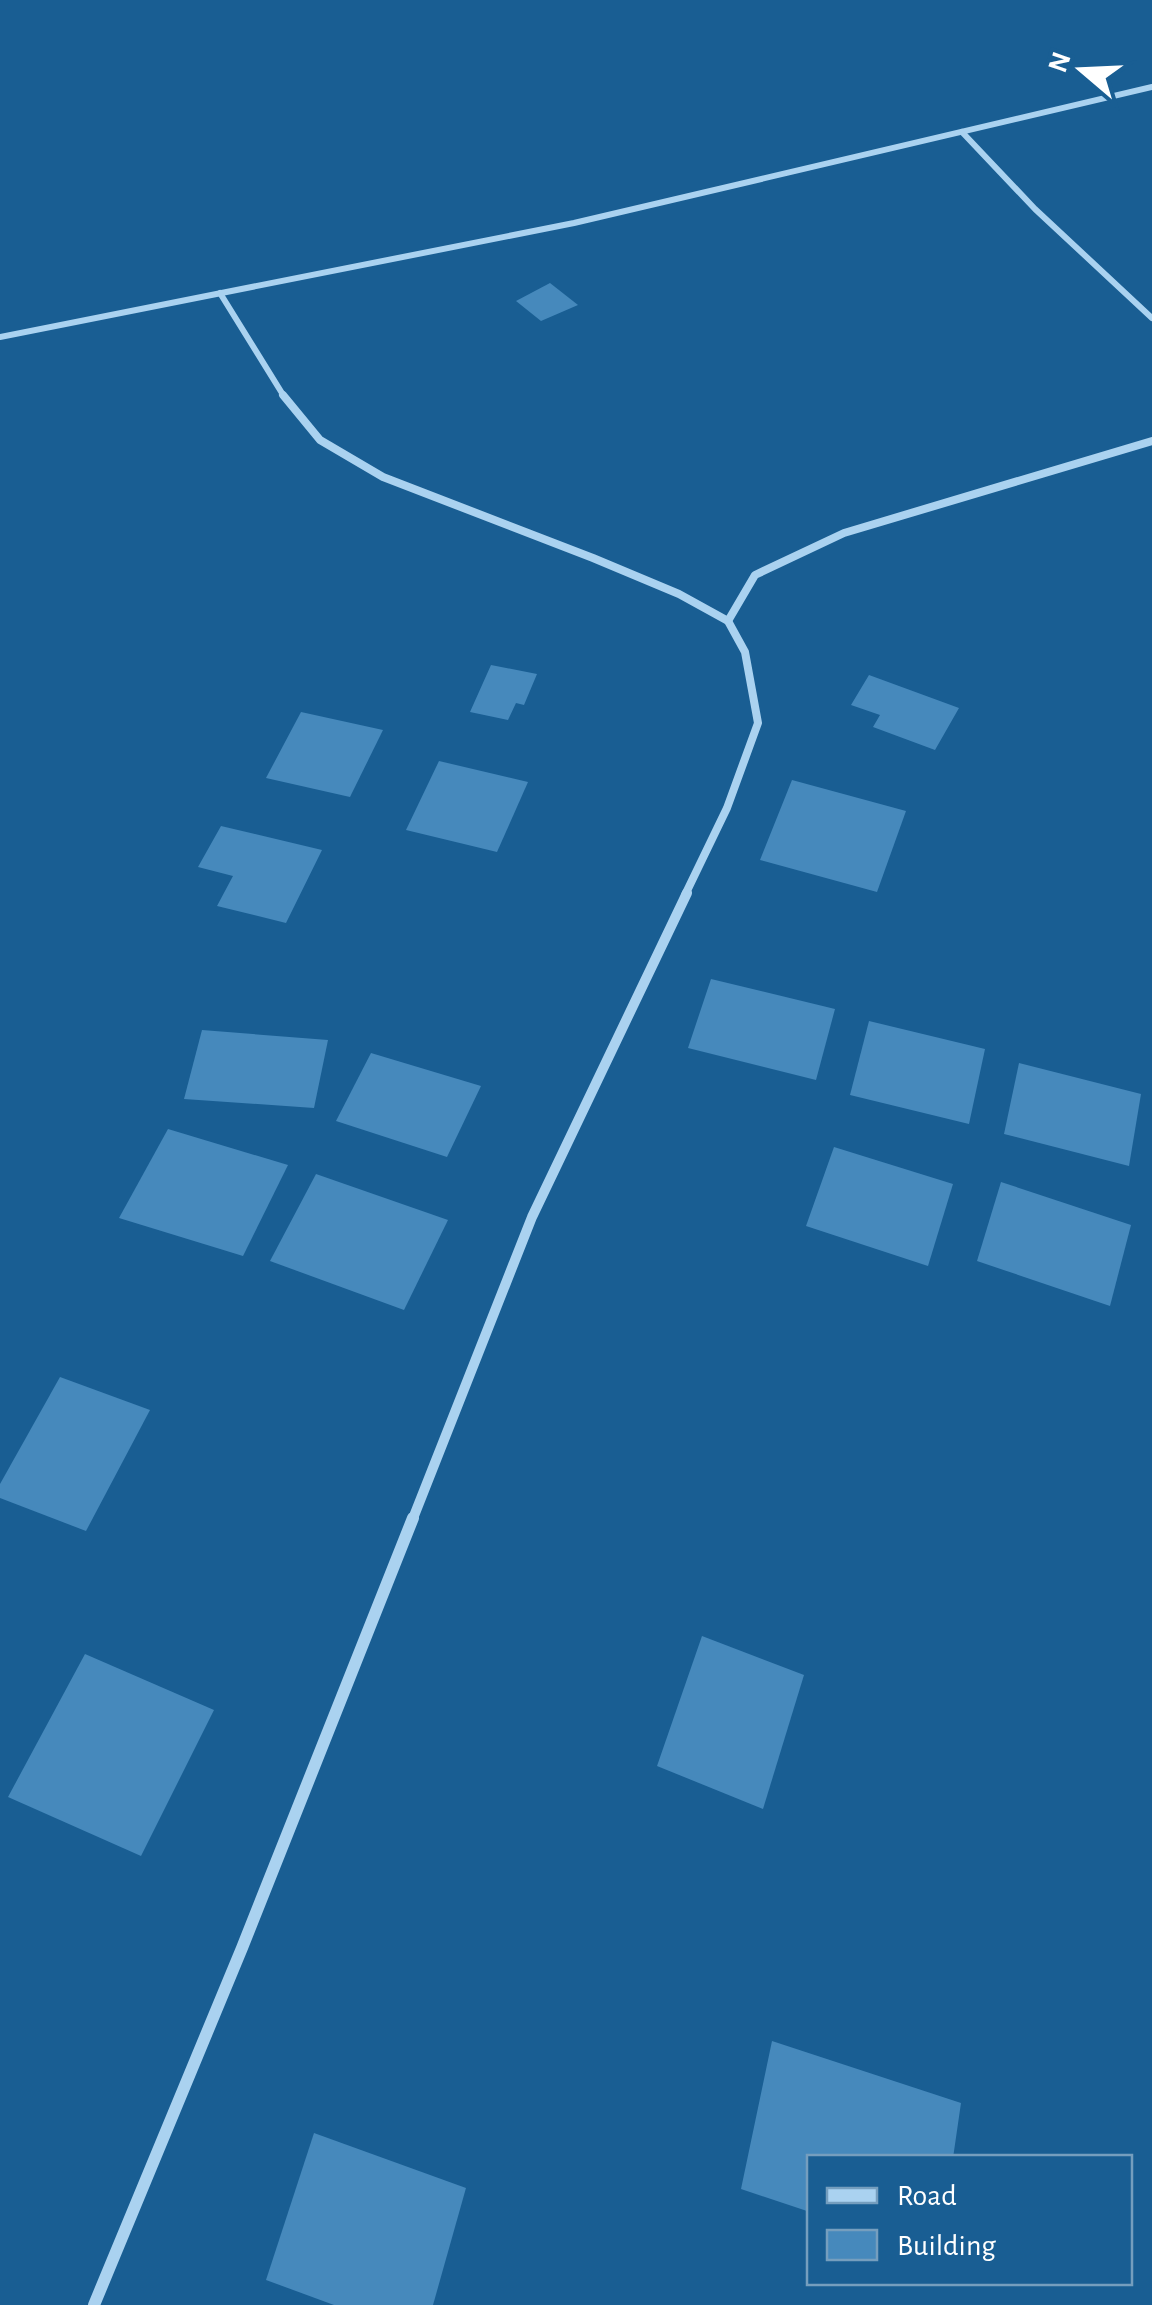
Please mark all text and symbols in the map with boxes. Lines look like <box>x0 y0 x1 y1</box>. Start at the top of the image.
north arrow <box>1032 20 1132 120</box>
text: N <box>1044 49 1077 76</box>
legend <box>807 2155 1132 2285</box>
text: Road <box>897 2181 957 2211</box>
text: Building <box>897 2231 996 2261</box>

